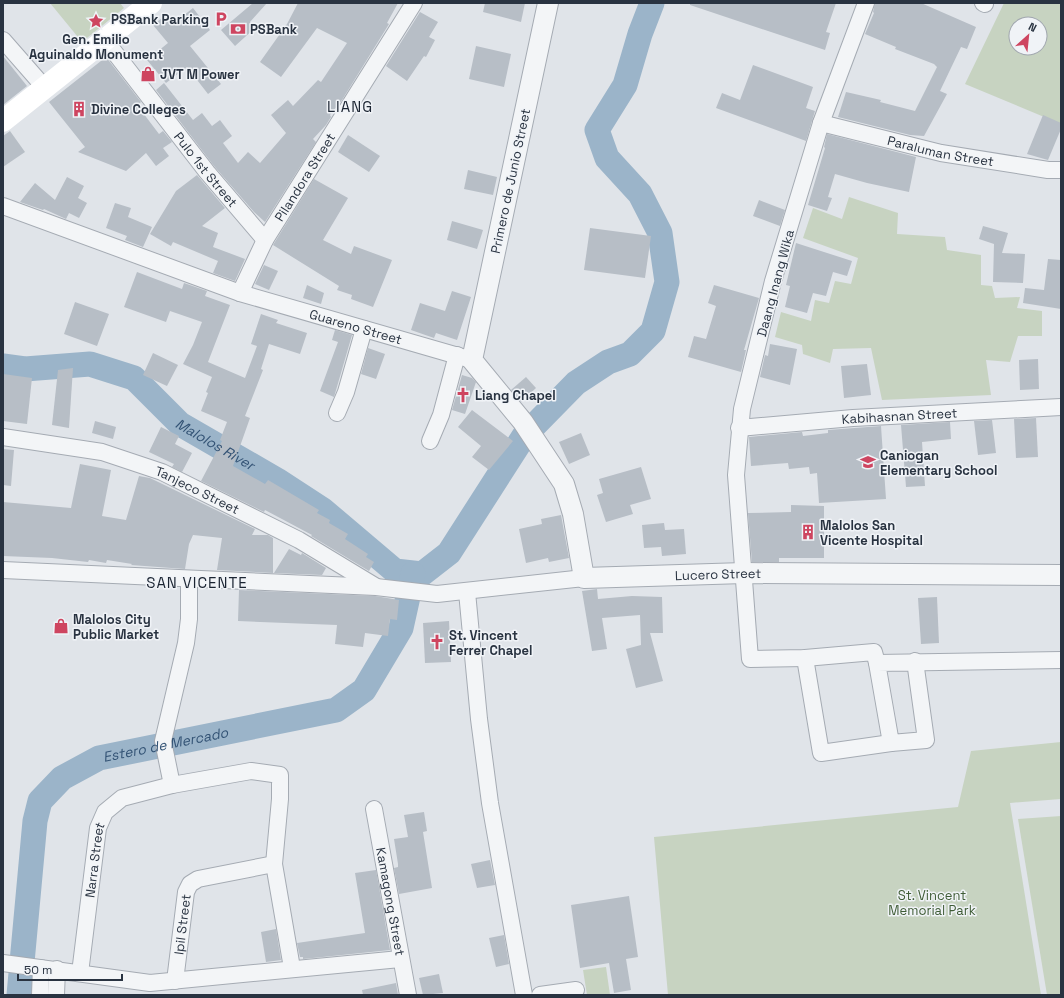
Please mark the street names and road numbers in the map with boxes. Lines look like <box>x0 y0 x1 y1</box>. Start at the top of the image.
street label: Primero de Junio Street <box>487 107 534 255</box>
street label: Pulo 1st Street <box>170 129 241 211</box>
street label: Pilandora Street <box>271 130 339 225</box>
street label: Paraluman Street <box>886 132 995 170</box>
street label: Daang Inang Wika <box>753 227 798 339</box>
street label: Guareno Street <box>307 305 404 348</box>
street label: Kabihasnan Street <box>841 404 958 428</box>
street label: Tanjeco Street <box>153 462 242 518</box>
street label: Lucero Street <box>675 565 761 584</box>
street label: Narra Street <box>81 819 109 899</box>
street label: Kamagong Street <box>372 846 409 957</box>
street label: Ipil Street <box>170 893 195 956</box>

